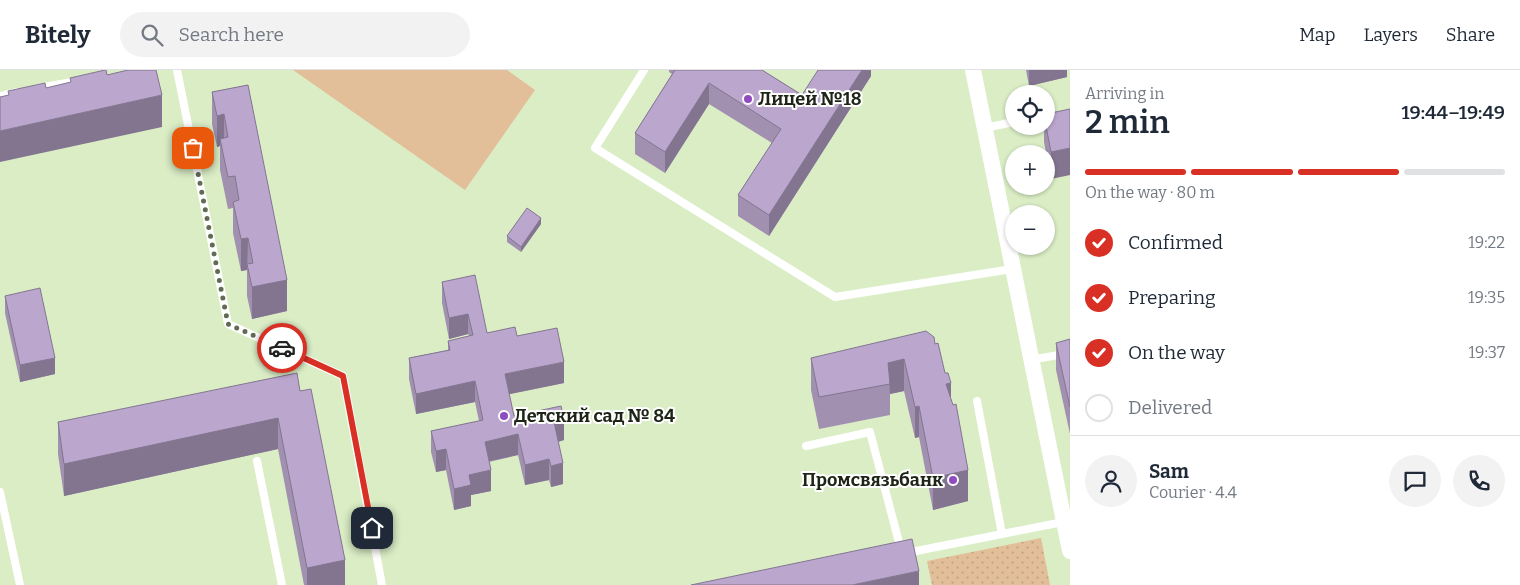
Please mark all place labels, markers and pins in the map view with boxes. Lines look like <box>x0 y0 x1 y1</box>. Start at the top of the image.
place label: Лицей №18 <box>758 88 862 110</box>
marker: Лицей №18 <box>742 93 754 105</box>
pin <box>172 127 214 169</box>
place label: Детский сад № 84 <box>514 405 675 427</box>
marker: Детский сад № 84 <box>498 410 510 422</box>
place label: Промсвязьбанк <box>802 469 943 491</box>
marker: Промсвязьбанк <box>947 474 959 486</box>
pin <box>351 507 393 549</box>

